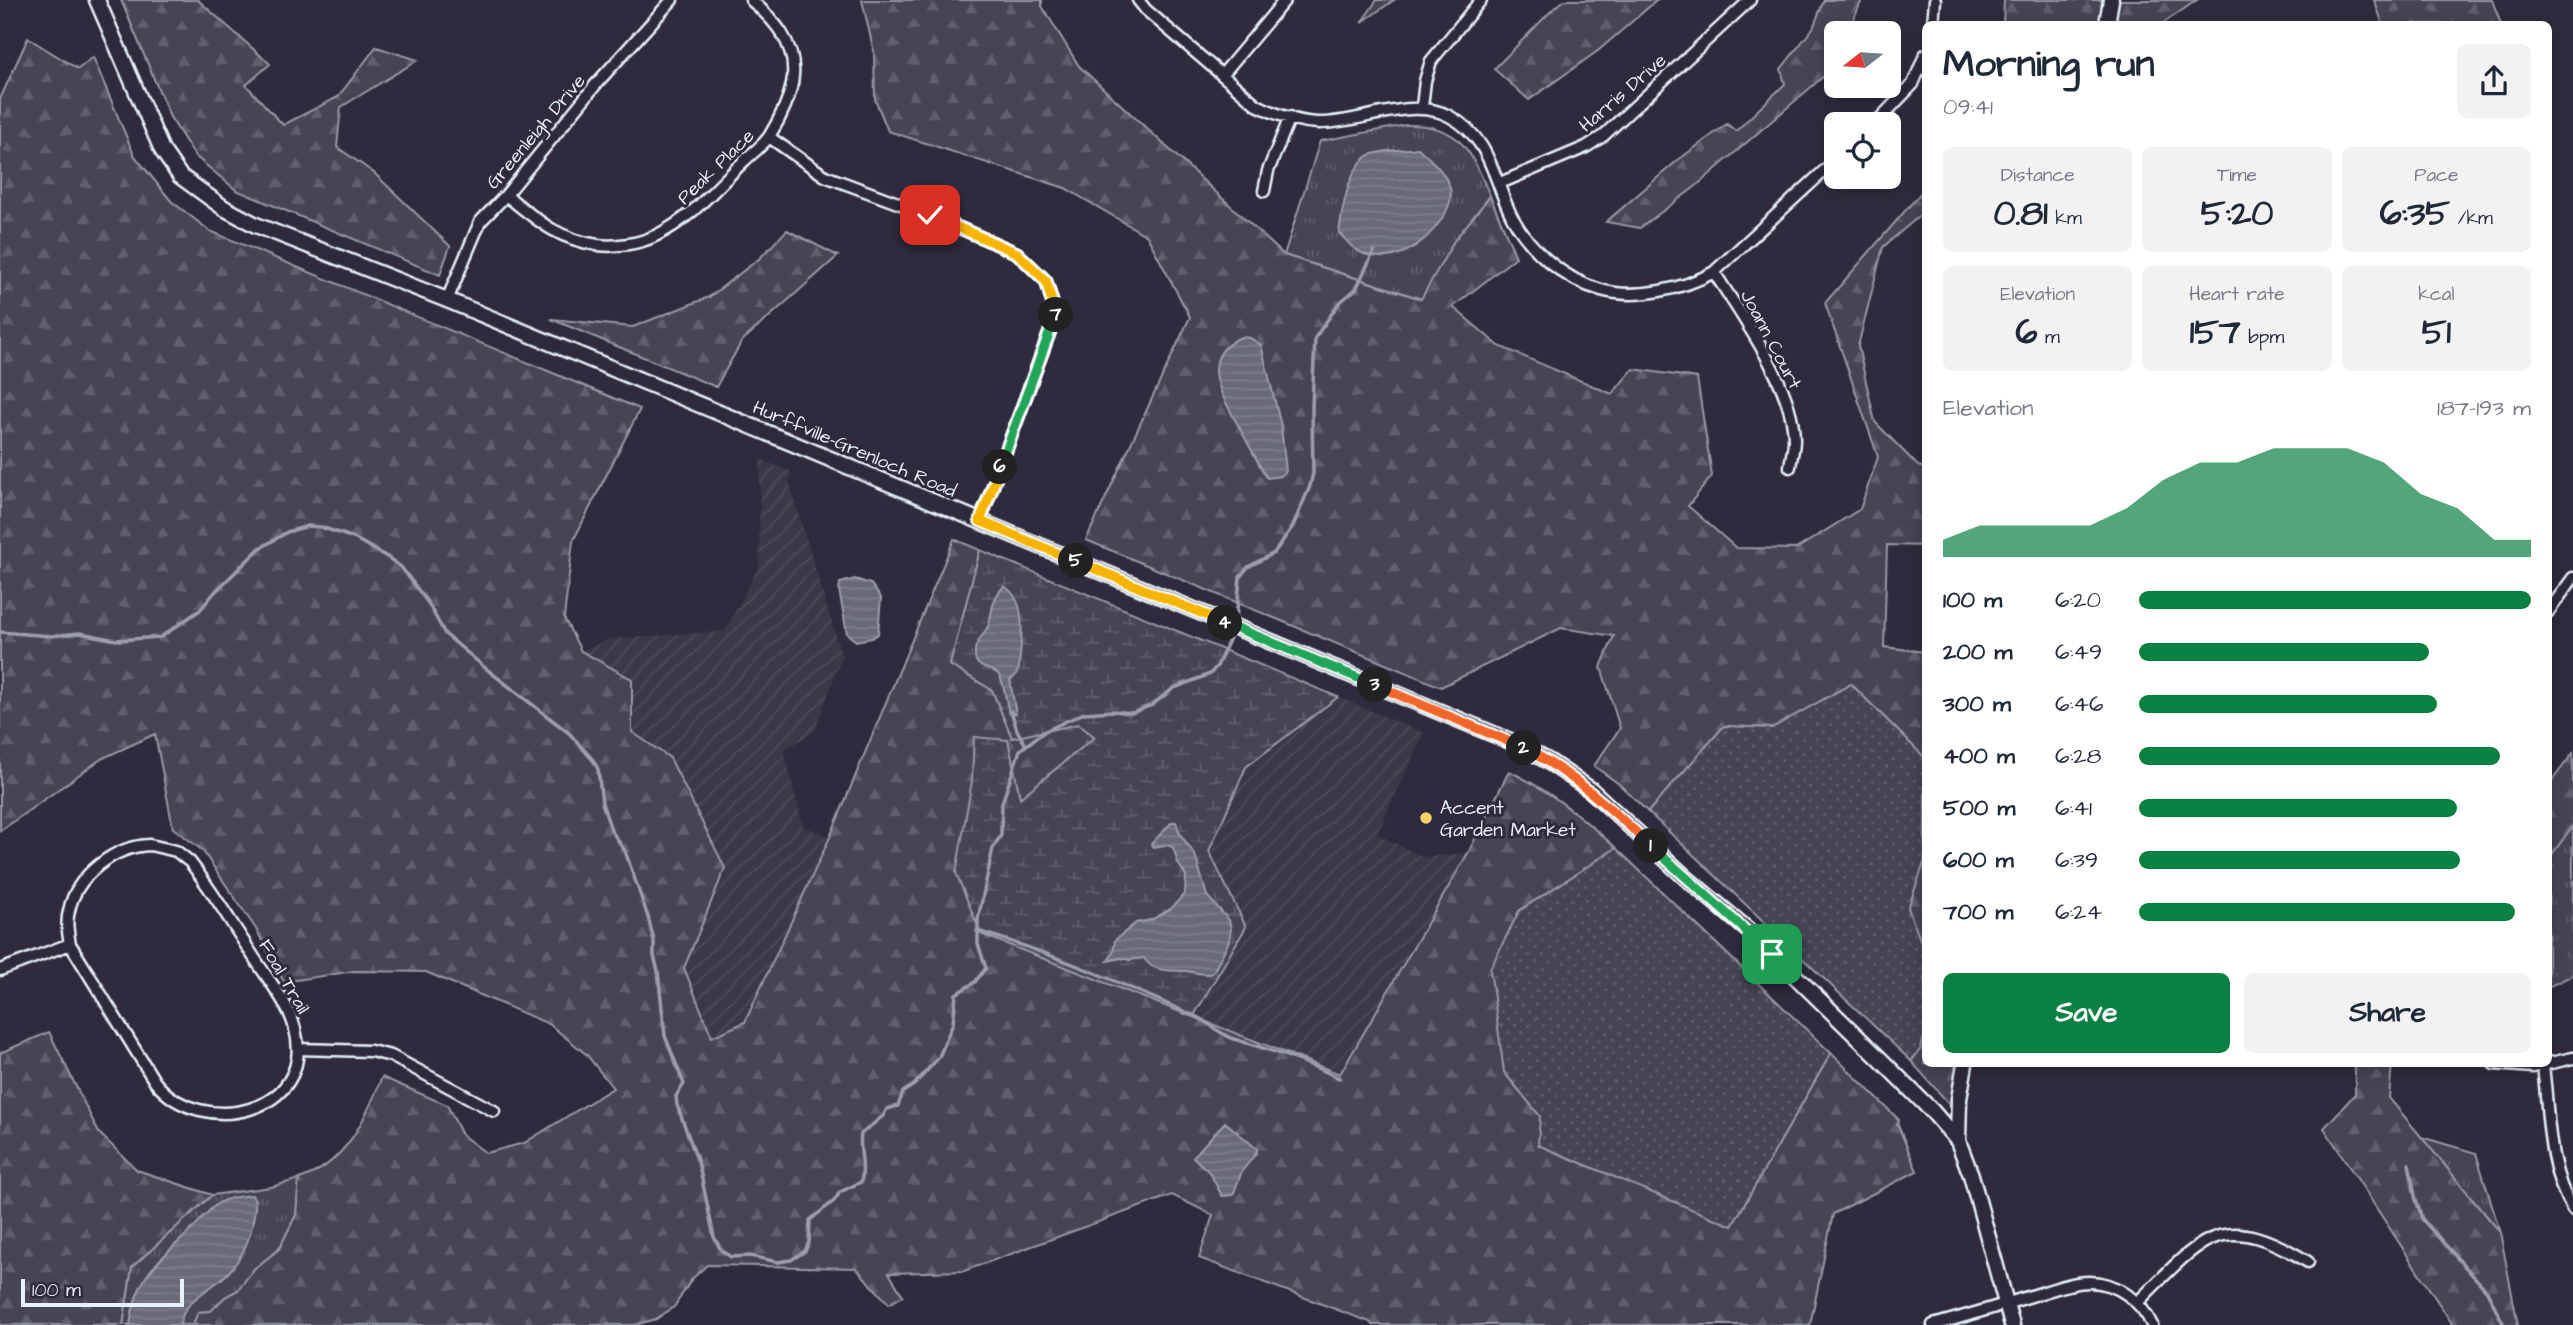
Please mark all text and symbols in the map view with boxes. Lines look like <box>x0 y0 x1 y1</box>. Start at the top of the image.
north arrow <box>1824 21 1900 98</box>
map controls <box>1824 21 1901 189</box>
text: Morning run <box>1943 39 2155 91</box>
button: share <box>2457 44 2531 118</box>
street label: Harris Drive <box>1573 48 1673 139</box>
street label: Greenleigh Drive <box>480 69 593 196</box>
text: 09:41 <box>1943 91 1993 123</box>
button: locate <box>1824 112 1901 189</box>
street label: Peak Place <box>671 123 761 211</box>
text: Distance <box>2001 162 2075 189</box>
text: Time <box>2217 162 2257 189</box>
text: Pace <box>2414 162 2458 189</box>
pin <box>900 185 960 245</box>
text: 0.81 <box>1994 189 2048 238</box>
text: 5:20 <box>2201 189 2273 238</box>
text: 6:35 <box>2380 189 2450 238</box>
icon: check <box>911 196 949 234</box>
text: km <box>2048 205 2082 232</box>
text: /km <box>2450 205 2493 232</box>
text: Elevation <box>2000 281 2075 308</box>
text: Heart rate <box>2189 281 2285 308</box>
text: kcal <box>2418 281 2455 308</box>
street label: Joann Court <box>1733 285 1808 394</box>
pin: 7 <box>1038 298 1074 332</box>
text: 7 <box>1050 301 1061 328</box>
text: 6 <box>2015 308 2037 357</box>
text: 157 <box>2190 308 2241 357</box>
text: 51 <box>2422 308 2451 357</box>
text: m <box>2037 324 2060 351</box>
text: bpm <box>2241 324 2284 351</box>
text: Elevation <box>1943 392 2034 424</box>
text: 187–193 m <box>2437 392 2531 424</box>
street label: Hurffville-Grenloch Road <box>748 394 961 505</box>
pin: 6 <box>982 449 1018 484</box>
text: 6 <box>994 453 1005 480</box>
pin: 5 <box>1058 544 1094 578</box>
text: 5 <box>1069 547 1082 574</box>
text: 100 m <box>1943 584 2002 616</box>
text: 6:20 <box>2055 584 2101 616</box>
pin: 4 <box>1208 606 1242 640</box>
text: 4 <box>1218 609 1231 636</box>
text: 200 m <box>1943 636 2012 668</box>
text: 6:49 <box>2055 636 2102 668</box>
pin: 3 <box>1358 668 1392 702</box>
text: 3 <box>1370 671 1379 698</box>
text: 300 m <box>1943 688 2011 720</box>
text: 6:46 <box>2055 688 2103 720</box>
pin: 2 <box>1506 730 1542 766</box>
text: 2 <box>1518 734 1529 761</box>
text: 400 m <box>1943 740 2015 772</box>
text: 6:28 <box>2055 740 2101 772</box>
text: 500 m <box>1943 792 2015 824</box>
text: 6:41 <box>2055 792 2092 824</box>
place label: Accent Garden Market <box>1440 795 1576 844</box>
marker: Accent Garden Market <box>1418 810 1434 826</box>
pin: 1 <box>1634 828 1668 864</box>
text: 1 <box>1649 832 1652 859</box>
text: 600 m <box>1943 844 2014 876</box>
text: 6:39 <box>2055 844 2098 876</box>
text: 700 m <box>1943 896 2013 928</box>
text: 6:24 <box>2055 896 2102 928</box>
pin <box>1742 924 1802 984</box>
street label: Foal Trail <box>252 935 316 1019</box>
icon: arrive <box>1753 935 1791 973</box>
button: Save <box>1943 973 2230 1053</box>
button: Share <box>2244 973 2531 1053</box>
scale bar <box>21 1276 184 1308</box>
text: 100 m <box>32 1277 81 1304</box>

